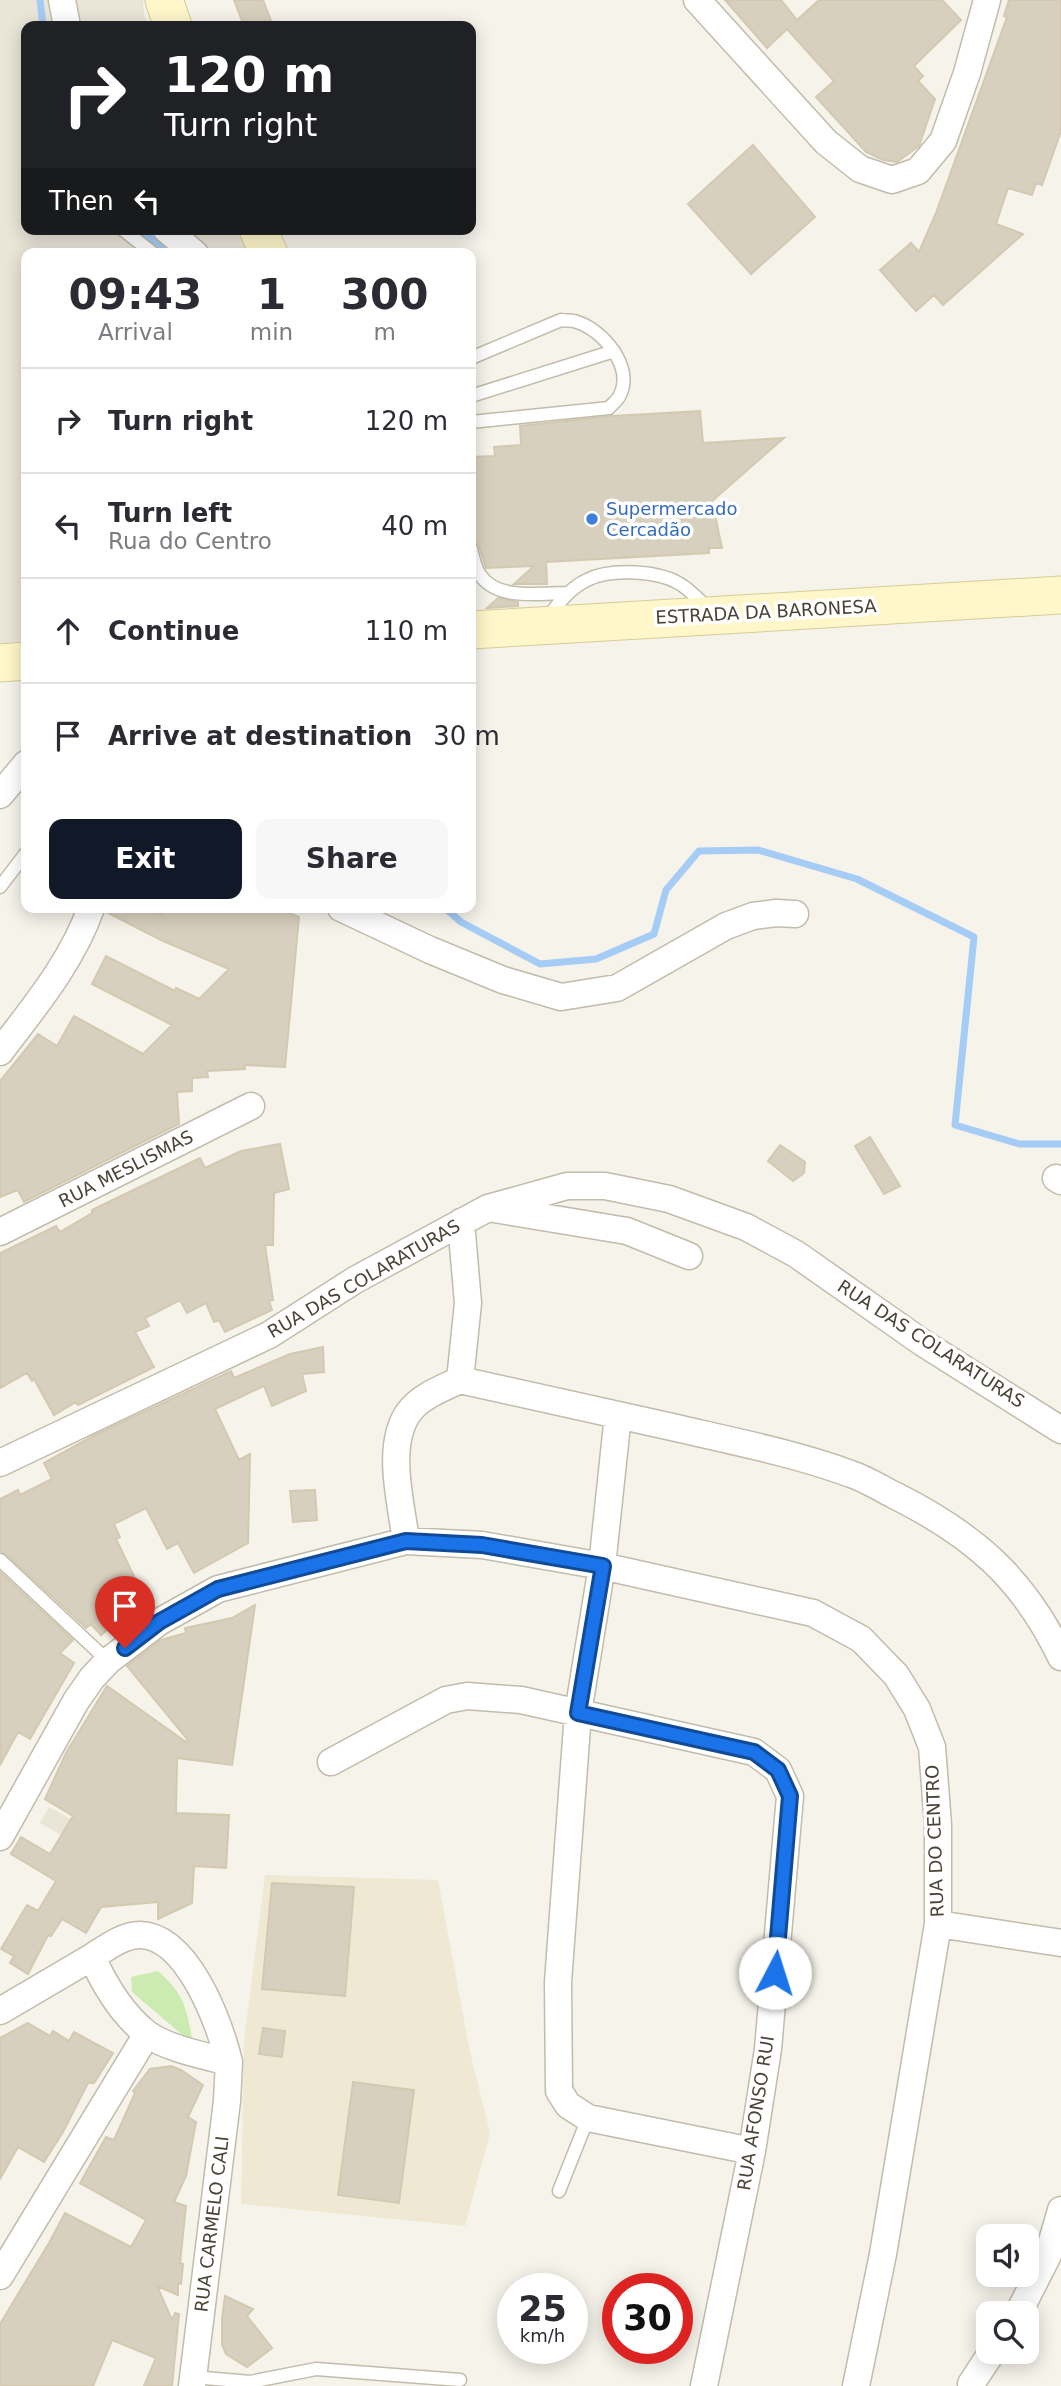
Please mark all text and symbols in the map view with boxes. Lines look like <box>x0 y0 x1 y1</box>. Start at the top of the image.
text: 120 m <box>164 47 334 104</box>
icon: right <box>49 49 140 140</box>
text: Turn right <box>164 106 317 144</box>
icon: left <box>128 182 166 220</box>
text: Then <box>49 186 114 216</box>
text: 09:43 <box>69 270 202 319</box>
text: 1 <box>257 270 286 319</box>
text: 300 <box>341 270 428 319</box>
text: Arrival <box>98 319 173 345</box>
text: min <box>250 319 293 345</box>
text: m <box>373 319 396 345</box>
icon: right <box>49 402 87 440</box>
text: Turn right <box>108 406 253 436</box>
text: 120 m <box>365 406 448 436</box>
text: Turn left <box>108 498 232 528</box>
place label: Supermercado Cercadão <box>606 498 737 540</box>
icon: left <box>49 507 87 545</box>
text: 40 m <box>381 511 448 541</box>
marker: Supermercado Cercadão <box>584 511 600 527</box>
text: Rua do Centro <box>108 528 272 554</box>
street label: ESTRADA DA BARONESA <box>655 595 878 628</box>
icon: ahead <box>49 612 87 650</box>
text: Continue <box>108 616 239 646</box>
text: 110 m <box>365 616 448 646</box>
icon: arrive <box>49 717 87 755</box>
text: Arrive at destination <box>108 721 412 751</box>
text: 30 m <box>433 721 500 751</box>
button: Exit <box>49 819 242 899</box>
button: Share <box>256 819 448 899</box>
street label: RUA MESLISMAS <box>55 1126 197 1212</box>
street label: RUA DAS COLARATURAS <box>264 1215 464 1342</box>
street label: RUA DAS COLARATURAS <box>834 1275 1029 1412</box>
pin <box>95 1576 155 1648</box>
icon: arrive <box>106 1587 144 1625</box>
street label: RUA DO CENTRO <box>921 1764 948 1918</box>
position arrow <box>738 1936 812 2010</box>
street label: RUA AFONSO RUI <box>733 2034 778 2192</box>
street label: RUA CARMELO CALI <box>190 2135 233 2313</box>
map controls <box>976 2224 1039 2364</box>
button: sound <box>976 2224 1039 2287</box>
speed limit sign: 30 <box>602 2273 693 2364</box>
text: 25 <box>518 2289 567 2329</box>
button: search <box>976 2301 1039 2364</box>
text: km/h <box>520 2325 565 2346</box>

